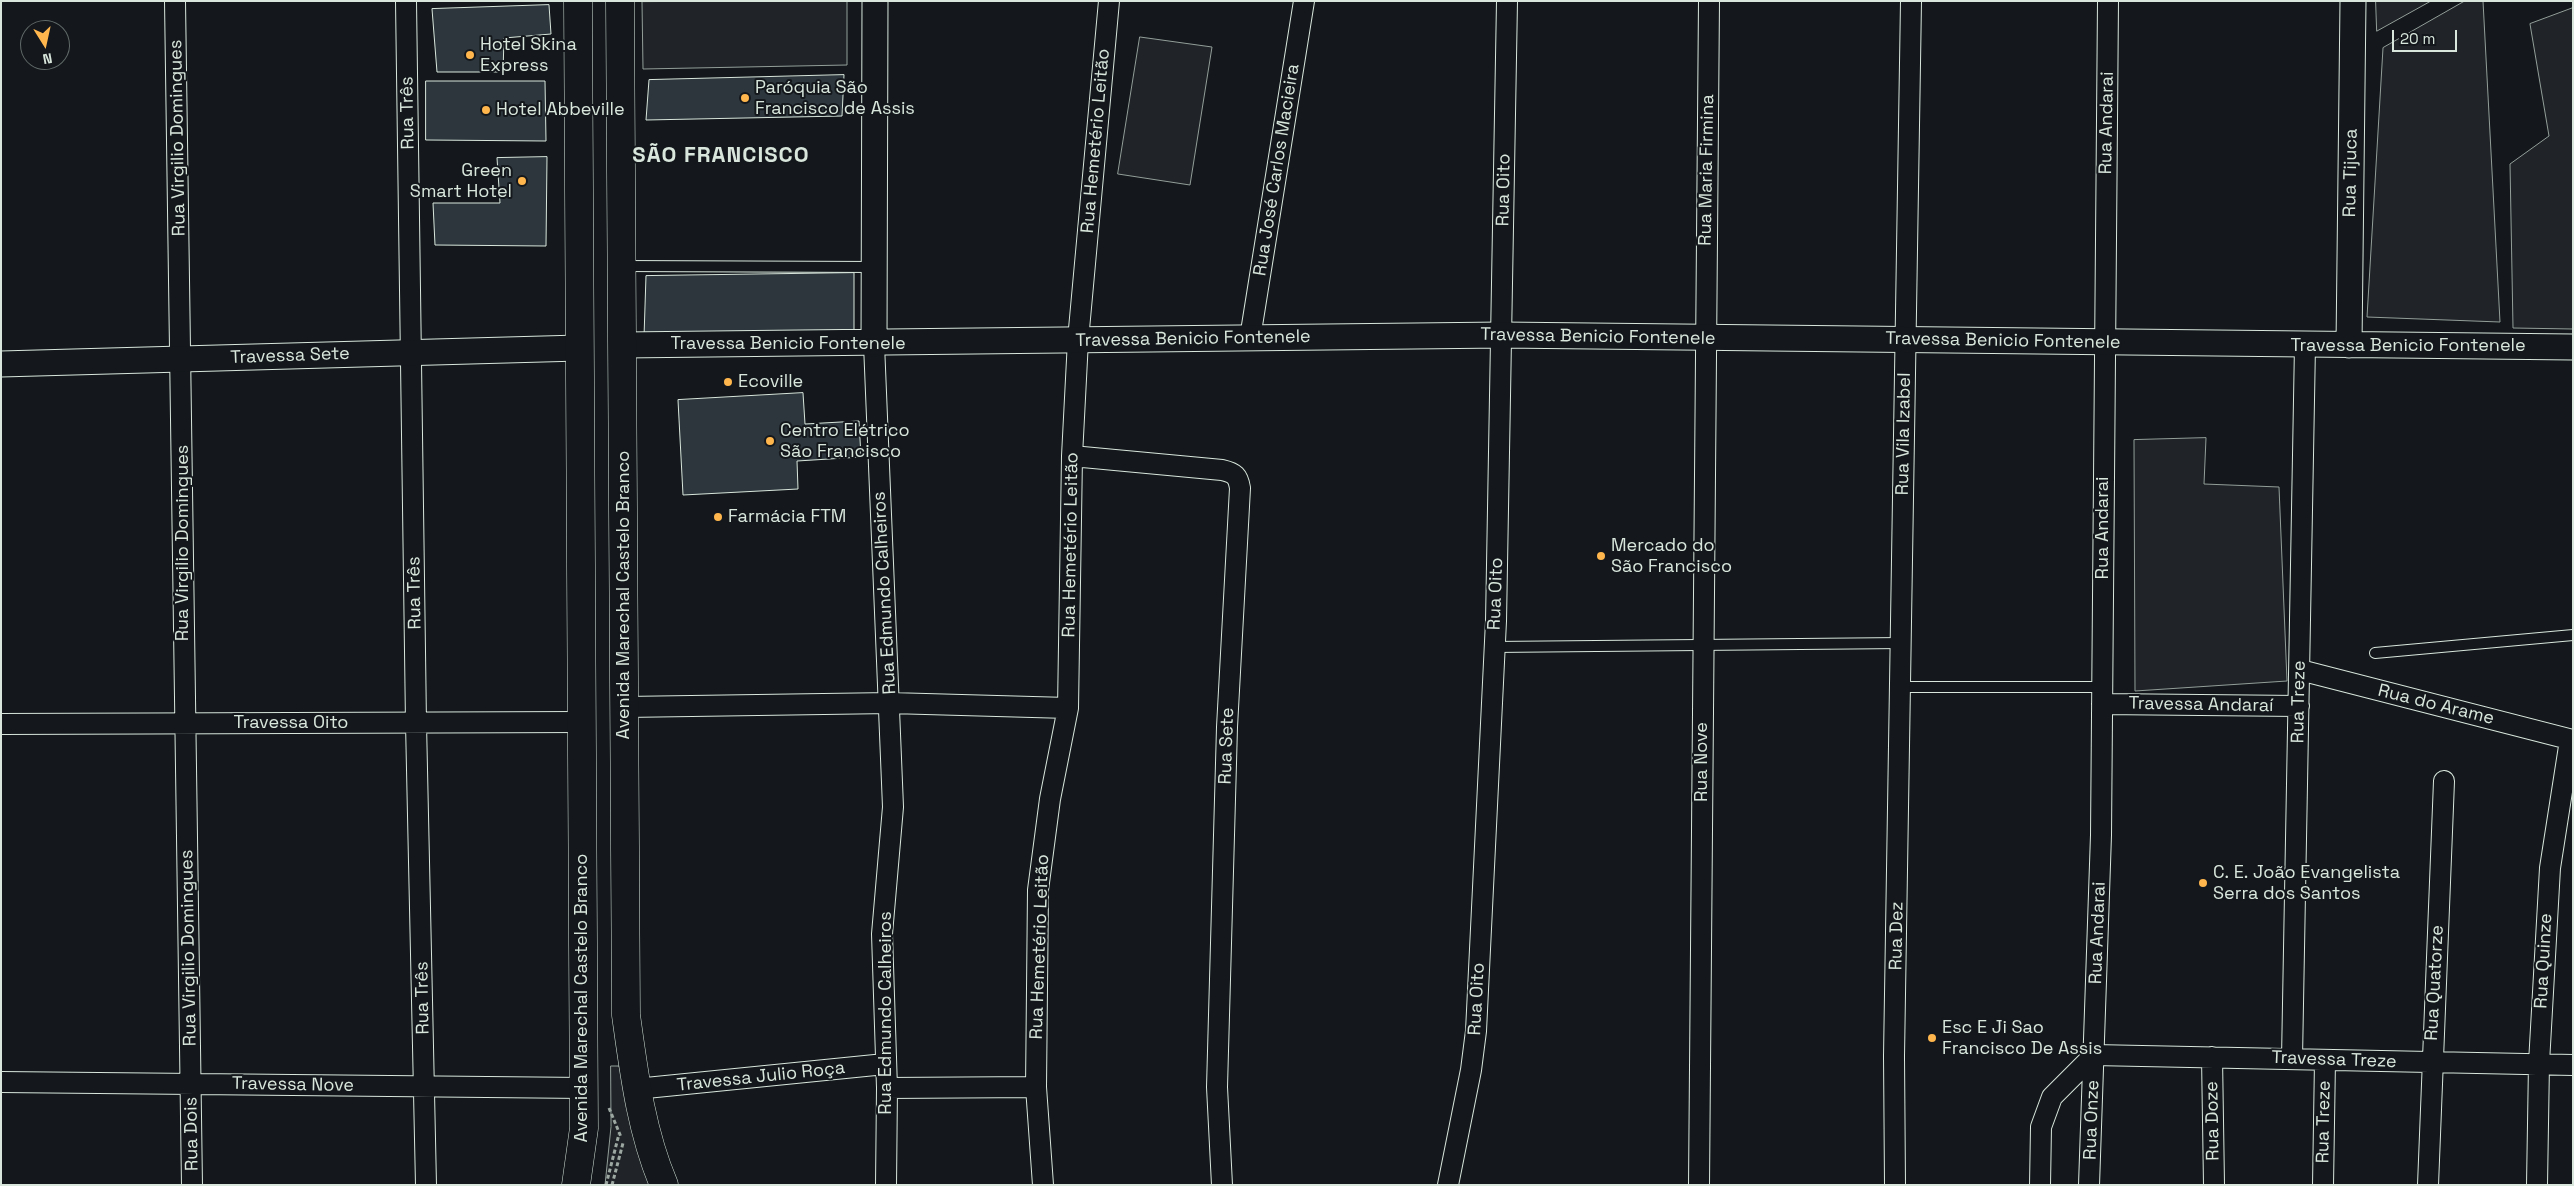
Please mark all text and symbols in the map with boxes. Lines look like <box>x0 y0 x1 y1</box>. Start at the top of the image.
north arrow <box>20 20 70 70</box>
scale bar <box>2394 20 2459 52</box>
text: 20 m <box>2400 29 2435 48</box>
place label: Hotel Skina Express <box>480 34 577 76</box>
street label: Rua Virgilio Domingues <box>165 40 191 236</box>
street label: Rua Hemetério Leitão <box>1077 48 1115 234</box>
text: N <box>41 49 54 68</box>
marker: Hotel Skina Express <box>464 49 476 61</box>
street label: Rua José Carlos Macieira <box>1250 62 1304 278</box>
street label: Rua Andarai <box>2095 71 2119 175</box>
street label: Rua Três <box>397 76 419 150</box>
place label: Paróquia São Francisco de Assis <box>755 77 915 120</box>
marker: Paróquia São Francisco de Assis <box>739 92 751 104</box>
street label: Rua Maria Firmina <box>1695 94 1719 246</box>
place label: Hotel Abbeville <box>496 99 625 121</box>
marker: Hotel Abbeville <box>480 104 492 116</box>
street label: Rua Tijuca <box>2339 128 2363 218</box>
district label: SÃO FRANCISCO <box>631 143 811 169</box>
street label: Rua Oito <box>1493 153 1515 227</box>
place label: Green Smart Hotel <box>410 160 512 202</box>
marker: Green Smart Hotel <box>516 175 528 187</box>
street label: Travessa Benicio Fontenele <box>1480 324 1716 350</box>
street label: Travessa Benicio Fontenele <box>1075 326 1311 352</box>
street label: Travessa Benicio Fontenele <box>1885 328 2121 354</box>
street label: Travessa Benicio Fontenele <box>670 333 906 355</box>
street label: Travessa Benicio Fontenele <box>2290 335 2526 357</box>
street label: Travessa Sete <box>230 343 350 369</box>
place label: Ecoville <box>738 371 803 393</box>
street label: Rua Vila Izabel <box>1892 372 1916 496</box>
marker: Ecoville <box>722 376 734 388</box>
place label: Centro Elétrico São Francisco <box>780 420 910 462</box>
marker: Centro Elétrico São Francisco <box>764 435 776 447</box>
street label: Rua Virgilio Domingues <box>172 445 194 641</box>
street label: Avenida Marechal Castelo Branco <box>613 451 635 739</box>
street label: Rua Hemetério Leitão <box>1059 452 1083 638</box>
street label: Rua Andarai <box>2092 477 2114 579</box>
street label: Rua Edmundo Calheiros <box>869 491 901 695</box>
place label: Farmácia FTM <box>728 506 846 528</box>
marker: Farmácia FTM <box>712 511 724 523</box>
place label: Mercado do São Francisco <box>1611 535 1732 578</box>
marker: Mercado do São Francisco <box>1595 550 1607 562</box>
street label: Rua Três <box>404 556 426 630</box>
street label: Rua Oito <box>1484 557 1508 631</box>
street label: Rua Treze <box>2287 660 2311 744</box>
street label: Rua do Arame <box>2376 680 2496 730</box>
street label: Travessa Andaraí <box>2128 693 2274 717</box>
street label: Rua Sete <box>1215 707 1239 785</box>
street label: Travessa Oito <box>234 712 348 734</box>
street label: Rua Nove <box>1691 722 1713 802</box>
street label: Rua Virgilio Domingues <box>176 850 202 1046</box>
street label: Avenida Marechal Castelo Branco <box>571 854 593 1142</box>
street label: Rua Hemetério Leitão <box>1026 854 1054 1040</box>
place label: C. E. João Evangelista Serra dos Santos <box>2213 862 2400 904</box>
marker: C. E. João Evangelista Serra dos Santos <box>2197 877 2209 889</box>
street label: Rua Andarai <box>2085 881 2111 985</box>
street label: Rua Dez <box>1886 901 1908 971</box>
street label: Rua Edmundo Calheiros <box>875 911 897 1115</box>
street label: Rua Quinze <box>2531 913 2557 1009</box>
street label: Rua Quatorze <box>2421 925 2449 1041</box>
street label: Rua Três <box>412 961 434 1035</box>
street label: Rua Oito <box>1464 962 1490 1036</box>
place label: Esc E Ji Sao Francisco De Assis <box>1942 1017 2102 1060</box>
marker: Esc E Ji Sao Francisco De Assis <box>1926 1032 1938 1044</box>
street label: Travessa Treze <box>2271 1047 2397 1073</box>
street label: Travessa Julio Roça <box>676 1057 846 1097</box>
street label: Travessa Nove <box>232 1073 354 1097</box>
street label: Rua Onze <box>2080 1080 2104 1160</box>
street label: Rua Treze <box>2312 1080 2336 1164</box>
street label: Rua Doze <box>2202 1081 2224 1161</box>
street label: Rua Dois <box>181 1097 203 1171</box>

